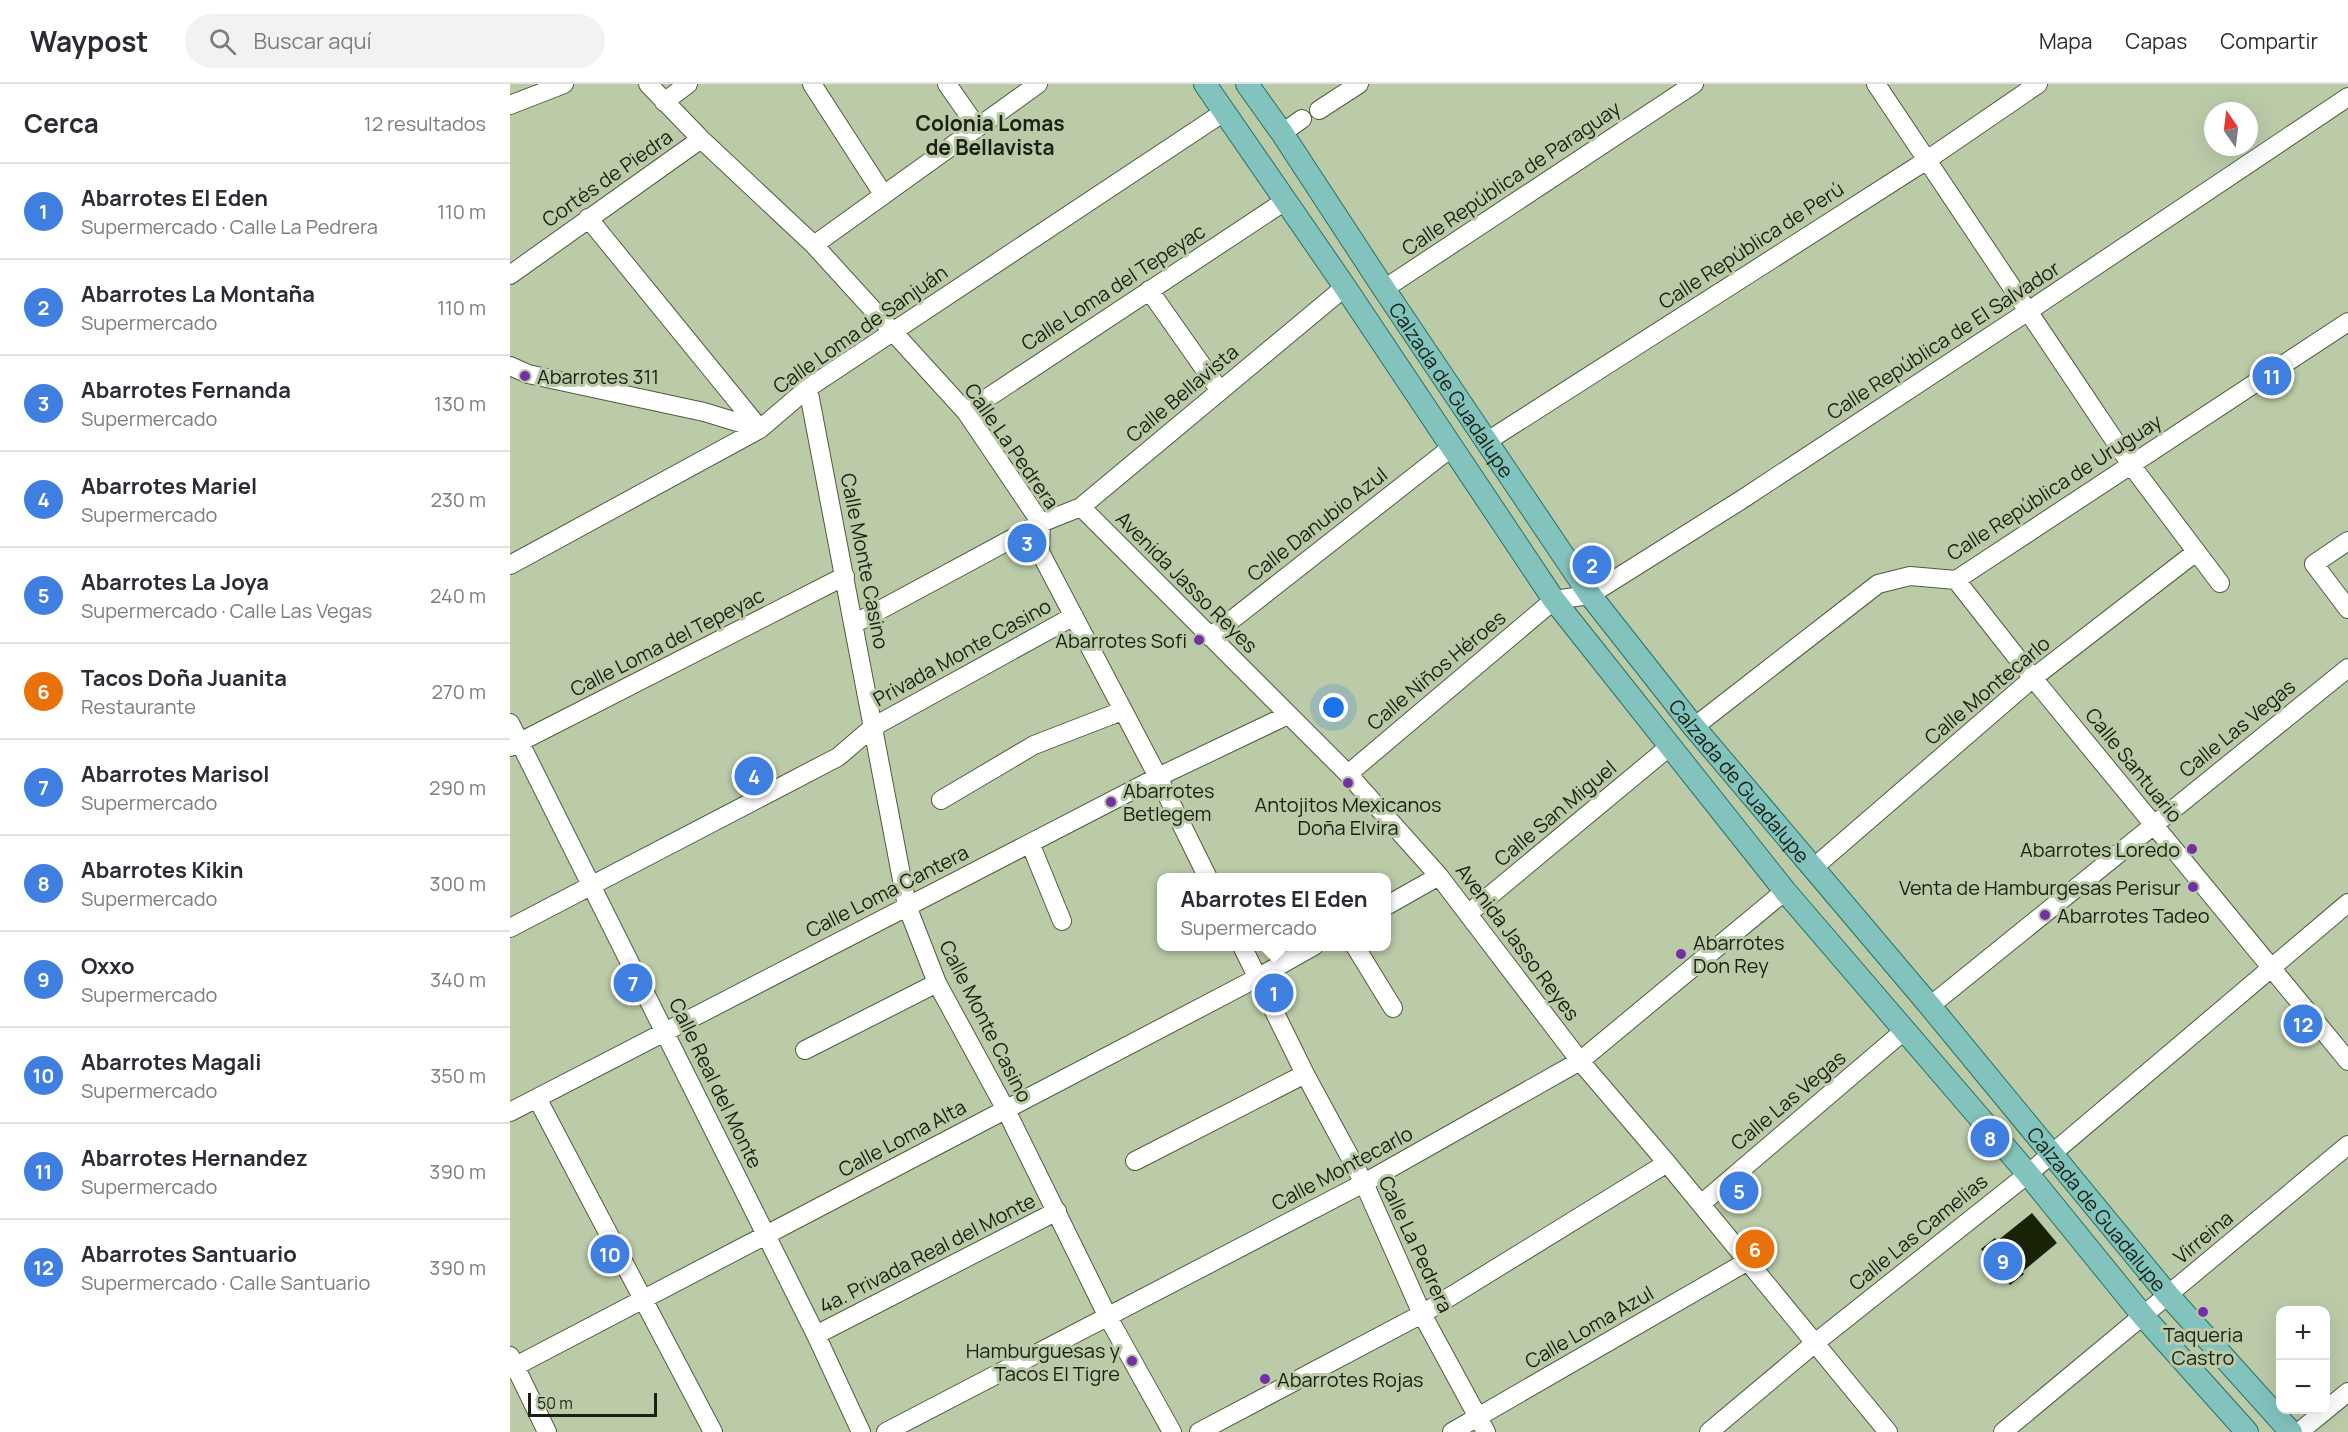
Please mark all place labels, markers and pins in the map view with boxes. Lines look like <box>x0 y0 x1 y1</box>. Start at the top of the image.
pin: 11 <box>2252 354 2292 398</box>
place label: Abarrotes 311 <box>537 363 659 390</box>
marker: Abarrotes 311 <box>518 369 532 383</box>
pin: 3 <box>1008 520 1046 566</box>
pin: 2 <box>1572 542 1612 588</box>
place label: Abarrotes Sofi <box>1055 627 1187 654</box>
marker: Abarrotes Sofi <box>1192 633 1206 647</box>
pin: 4 <box>734 754 774 798</box>
marker: Antojitos Mexicanos Doña Elvira <box>1341 776 1355 790</box>
place label: Abarrotes Betlegem <box>1123 777 1214 827</box>
place label: Antojitos Mexicanos Doña Elvira <box>1255 791 1441 841</box>
marker: Abarrotes Betlegem <box>1104 795 1118 809</box>
place label: Abarrotes Loredo <box>2020 836 2180 863</box>
marker: Abarrotes Loredo <box>2185 842 2199 856</box>
place label: Venta de Hamburgesas Perisur <box>1899 874 2181 901</box>
marker: Venta de Hamburgesas Perisur <box>2186 880 2200 894</box>
place label: Abarrotes Tadeo <box>2057 902 2210 929</box>
marker: Abarrotes Tadeo <box>2038 908 2052 922</box>
place label: Abarrotes Don Rey <box>1693 929 1784 979</box>
marker: Abarrotes Don Rey <box>1674 947 1688 961</box>
pin: 7 <box>614 960 652 1006</box>
pin: 1 <box>1254 970 1293 1016</box>
pin: 12 <box>2284 1002 2322 1046</box>
pin: 8 <box>1970 1116 2010 1160</box>
pin: 5 <box>1720 1168 1758 1214</box>
pin: 6 <box>1736 1226 1774 1272</box>
pin: 10 <box>590 1232 630 1276</box>
pin: 9 <box>1984 1238 2022 1284</box>
marker: Taqueria Castro <box>2196 1305 2210 1319</box>
place label: Taqueria Castro <box>2163 1321 2243 1371</box>
place label: Hamburguesas y Tacos El Tigre <box>966 1337 1120 1387</box>
marker: Hamburguesas y Tacos El Tigre <box>1125 1354 1139 1368</box>
place label: Abarrotes Rojas <box>1277 1366 1424 1393</box>
marker: Abarrotes Rojas <box>1258 1372 1272 1386</box>

